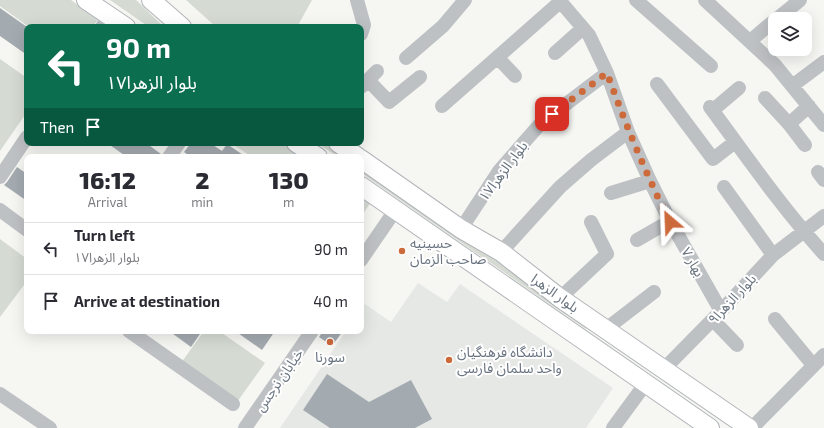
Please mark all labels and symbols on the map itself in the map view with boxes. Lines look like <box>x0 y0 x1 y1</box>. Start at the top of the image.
pin <box>535 97 569 131</box>
street label: بلوار الزهرا۱۷ <box>475 137 532 205</box>
position arrow <box>649 201 691 243</box>
place label: حسینیه صاحب الزمان <box>410 234 487 268</box>
street label: بهار ۷ <box>677 244 709 280</box>
marker: حسینیه صاحب الزمان <box>397 246 407 256</box>
street label: بلوار الزهرا <box>528 270 583 316</box>
street label: بلوار الزهرا۹ <box>704 270 760 328</box>
marker: سورنا <box>325 337 335 347</box>
place label: دانشگاه فرهنگیان واحد سلمان فارسی <box>457 343 562 377</box>
street label: خیابان نرجس <box>251 345 307 415</box>
place label: سورنا <box>315 348 345 366</box>
marker: دانشگاه فرهنگیان واحد سلمان فارسی <box>444 355 454 365</box>

